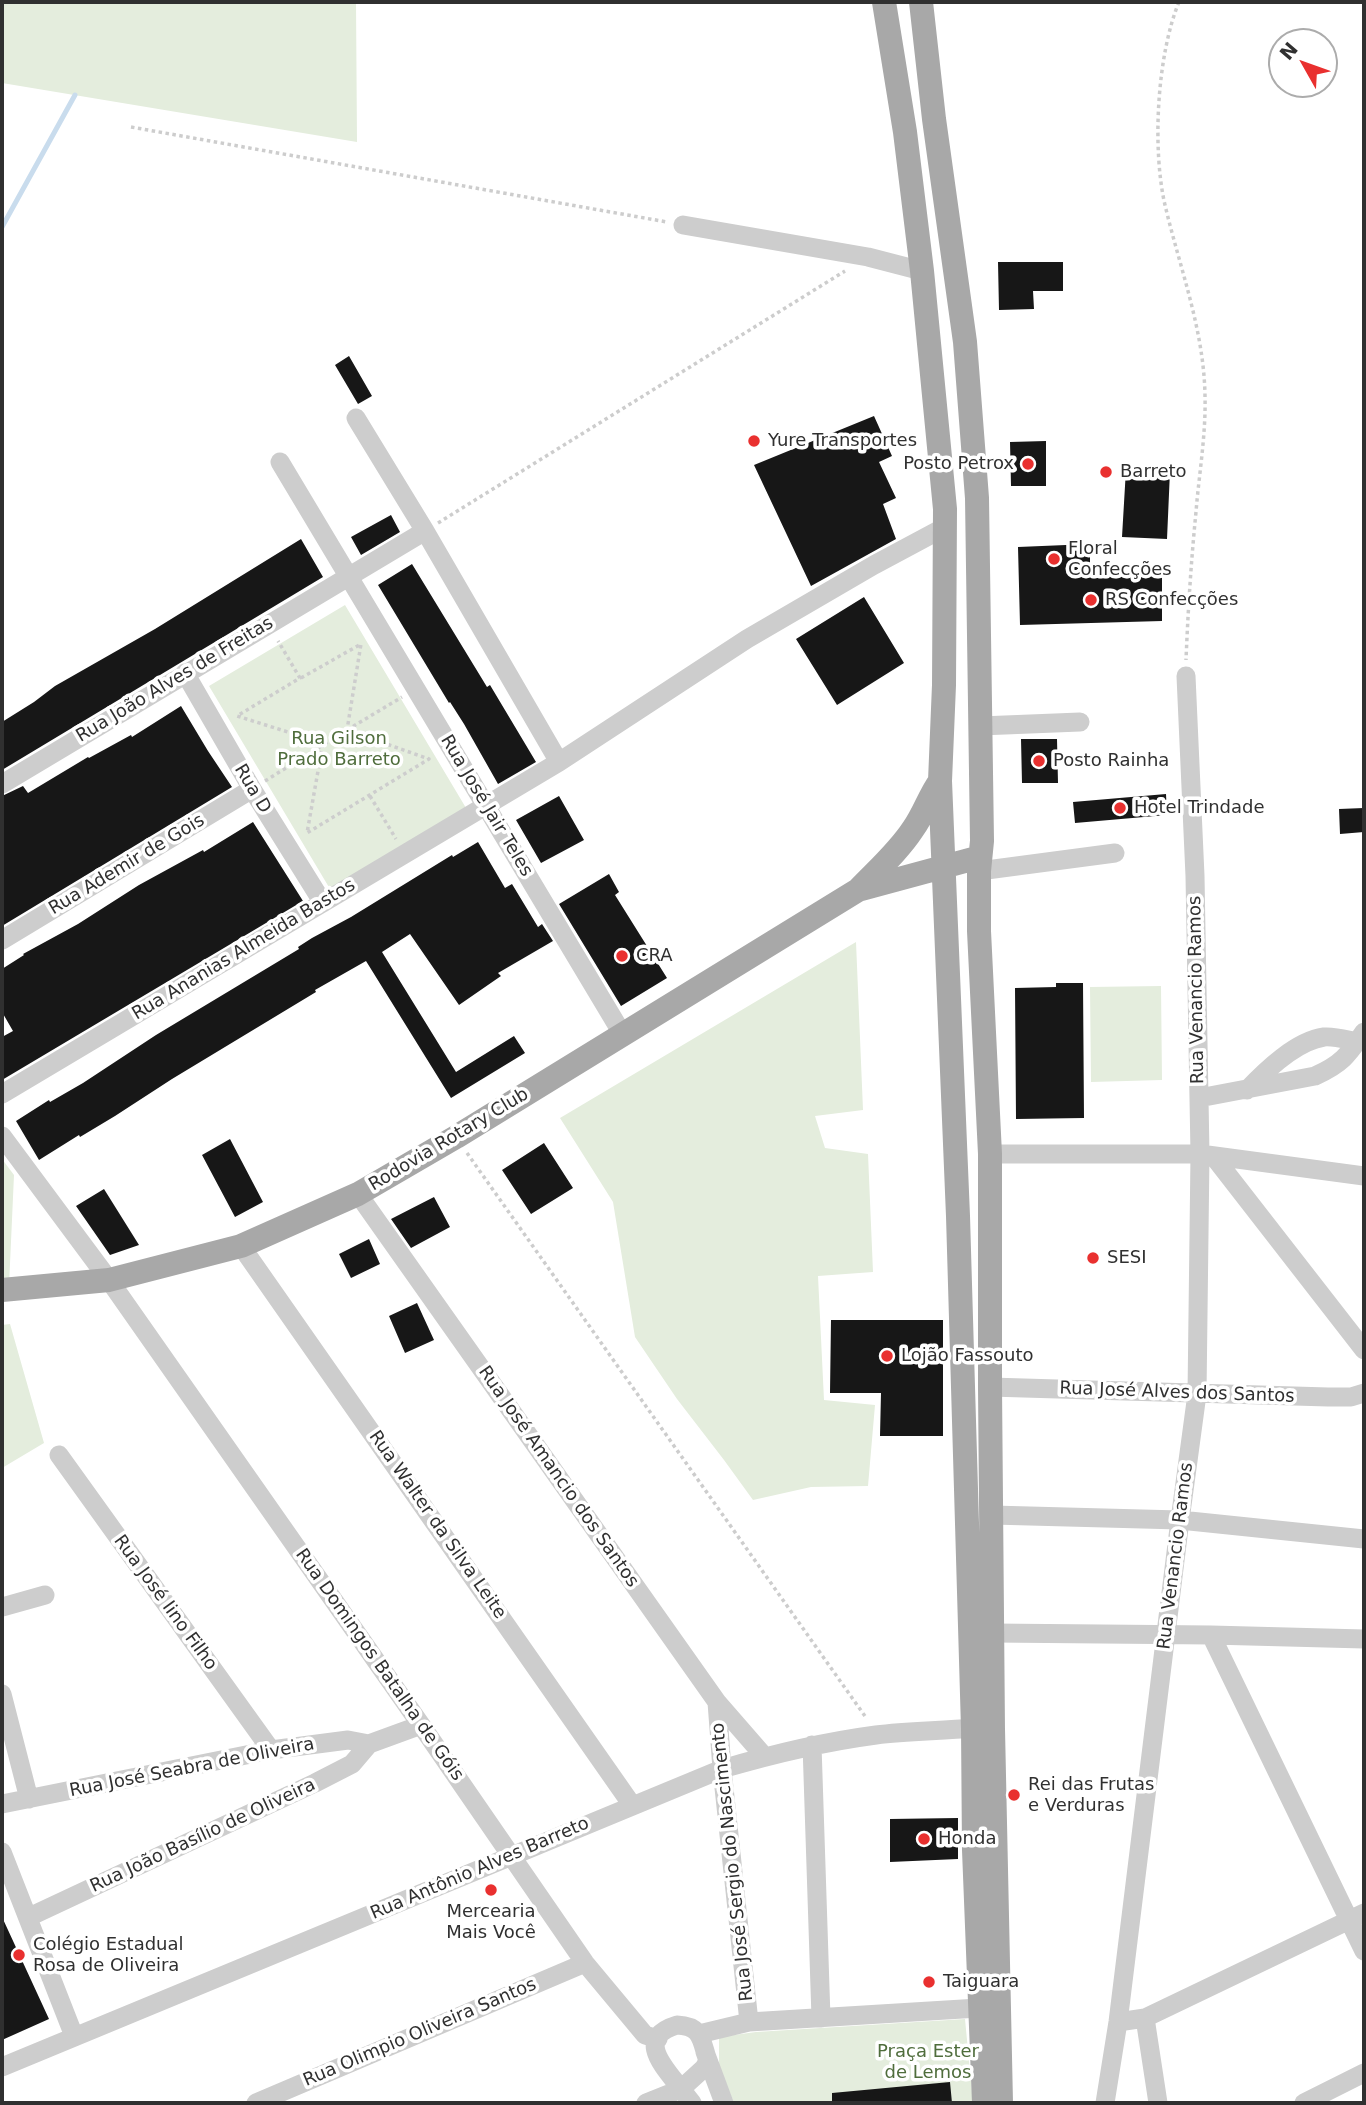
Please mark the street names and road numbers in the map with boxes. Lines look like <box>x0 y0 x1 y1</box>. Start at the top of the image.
street label: Rua João Alves de Freitas <box>73 613 277 747</box>
street label: Rua José Jair Teles <box>435 731 537 881</box>
street label: Rua D <box>229 760 275 818</box>
street label: Rua Ademir de Gois <box>45 810 209 920</box>
street label: Rua Ananias Almeida Bastos <box>129 875 359 1025</box>
street label: Rua Venancio Ramos <box>1185 896 1209 1084</box>
street label: Rodovia Rotary Club <box>365 1084 533 1196</box>
street label: Rua José Amancio dos Santos <box>473 1362 643 1592</box>
street label: Rua José Alves dos Santos <box>1059 1378 1295 1408</box>
street label: Rua Walter da Silva Leite <box>364 1427 510 1623</box>
street label: Rua Venancio Ramos <box>1154 1461 1198 1651</box>
street label: Rua José lino Filho <box>109 1531 221 1675</box>
street label: Rua Domingos Batalha de Góis <box>290 1545 468 1785</box>
street label: Rua José Sergio do Nascimento <box>708 1722 758 2002</box>
street label: Rua José Seabra de Oliveira <box>68 1734 316 1802</box>
street label: Rua João Basílio de Oliveira <box>87 1774 319 1898</box>
street label: Rua Antônio Alves Barreto <box>367 1813 593 1925</box>
street label: Rua Olimpio Oliveira Santos <box>300 1974 540 2092</box>

